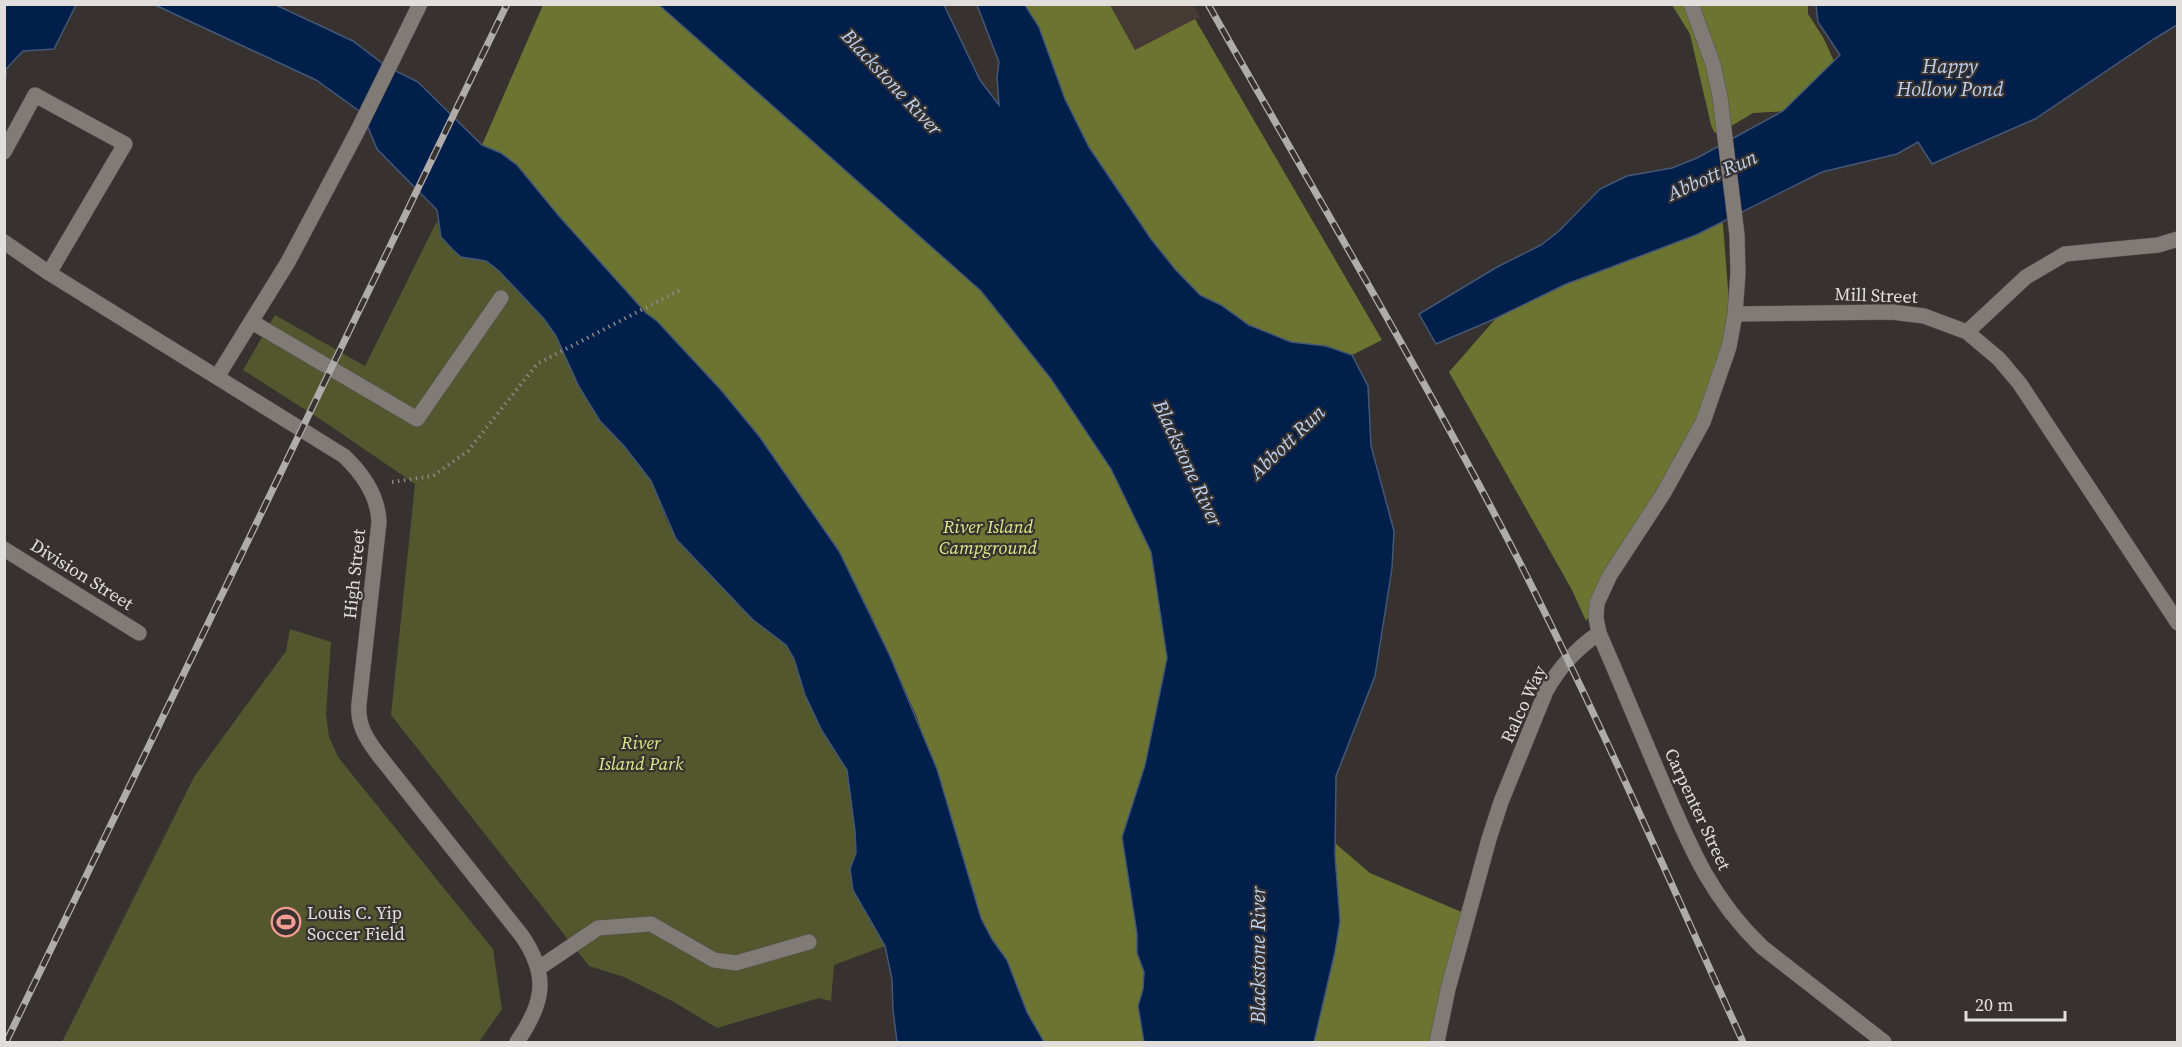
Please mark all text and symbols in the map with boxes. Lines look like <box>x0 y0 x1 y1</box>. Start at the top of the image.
water label: Blackstone River <box>834 22 950 142</box>
water label: Happy Hollow Pond <box>1895 52 2004 103</box>
water label: Abbott Run <box>1662 142 1762 208</box>
street label: Mill Street <box>1834 281 1918 309</box>
water label: Blackstone River <box>1146 394 1230 532</box>
water label: Abbott Run <box>1242 398 1332 486</box>
park label: River Island Campground <box>939 514 1038 560</box>
street label: High Street <box>337 528 371 620</box>
street label: Division Street <box>26 532 138 616</box>
street label: Ralco Way <box>1494 660 1552 747</box>
park label: River Island Park <box>598 730 684 776</box>
street label: Carpenter Street <box>1659 744 1737 874</box>
water label: Blackstone River <box>1244 886 1272 1024</box>
place label: Louis C. Yip Soccer Field <box>307 900 405 946</box>
sports icon: Louis C. Yip Soccer Field <box>270 906 302 938</box>
scale bar <box>1966 984 2065 1022</box>
text: 20 m <box>1975 992 2013 1017</box>

